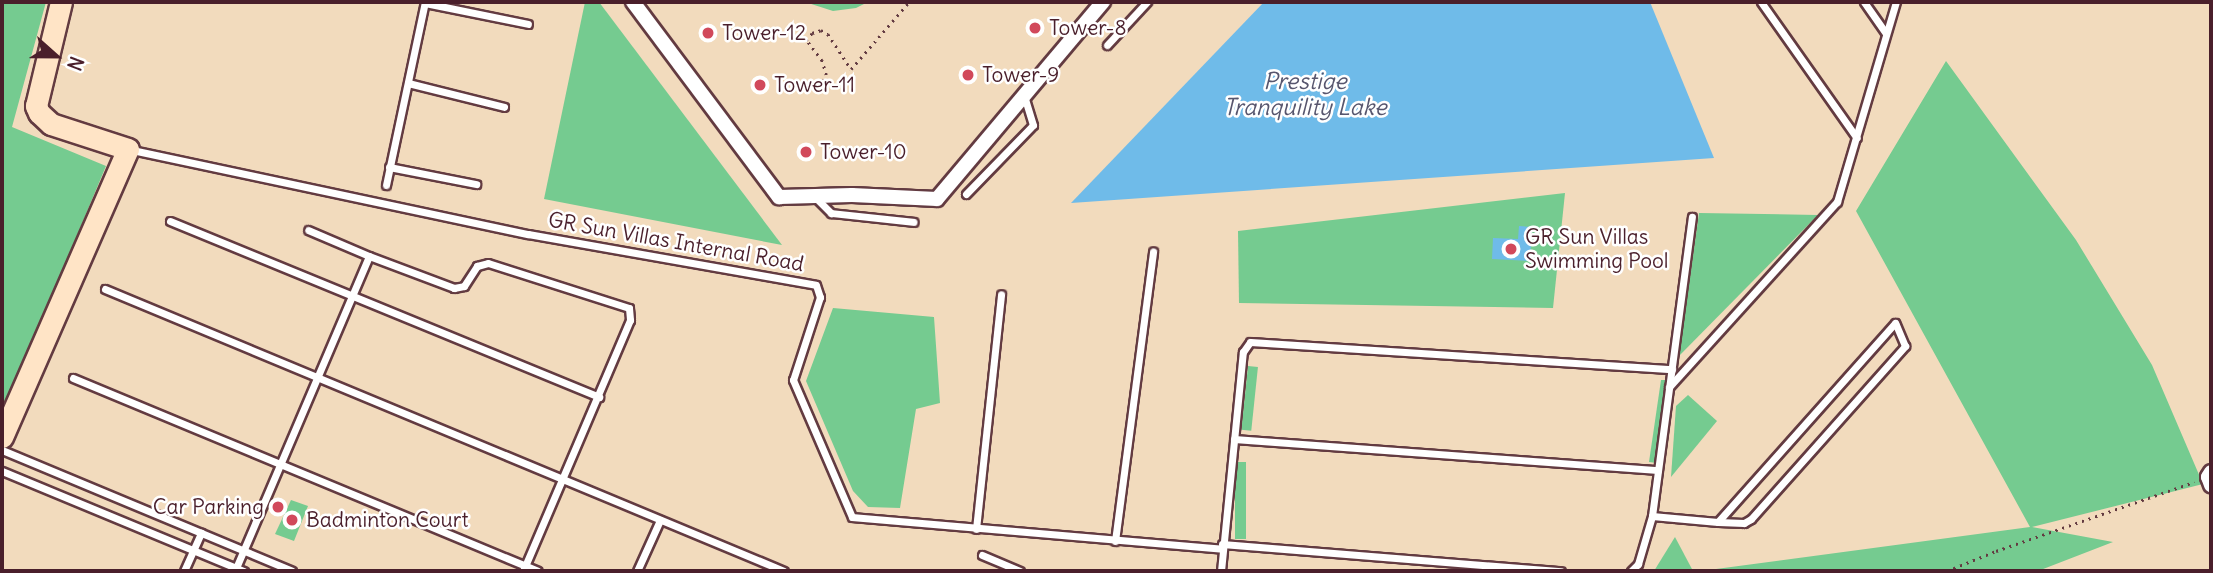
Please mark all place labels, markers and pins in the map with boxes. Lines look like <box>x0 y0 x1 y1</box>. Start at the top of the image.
place label: Tower-8 <box>1049 15 1127 41</box>
place label: Tower-12 <box>722 20 806 46</box>
marker: Tower-8 <box>1027 20 1043 36</box>
marker: Tower-12 <box>700 25 716 41</box>
place label: Tower-9 <box>982 62 1059 88</box>
marker: Tower-9 <box>960 67 976 83</box>
place label: Tower-11 <box>774 72 855 98</box>
marker: Tower-11 <box>752 77 768 93</box>
place label: Tower-10 <box>820 139 907 165</box>
marker: Tower-10 <box>798 144 814 160</box>
place label: GR Sun Villas Swimming Pool <box>1525 224 1669 274</box>
marker: GR Sun Villas Swimming Pool <box>1503 241 1519 257</box>
place label: Car Parking <box>153 494 264 520</box>
marker: Car Parking <box>270 499 286 515</box>
place label: Badminton Court <box>306 507 468 533</box>
marker: Badminton Court <box>284 512 300 528</box>

